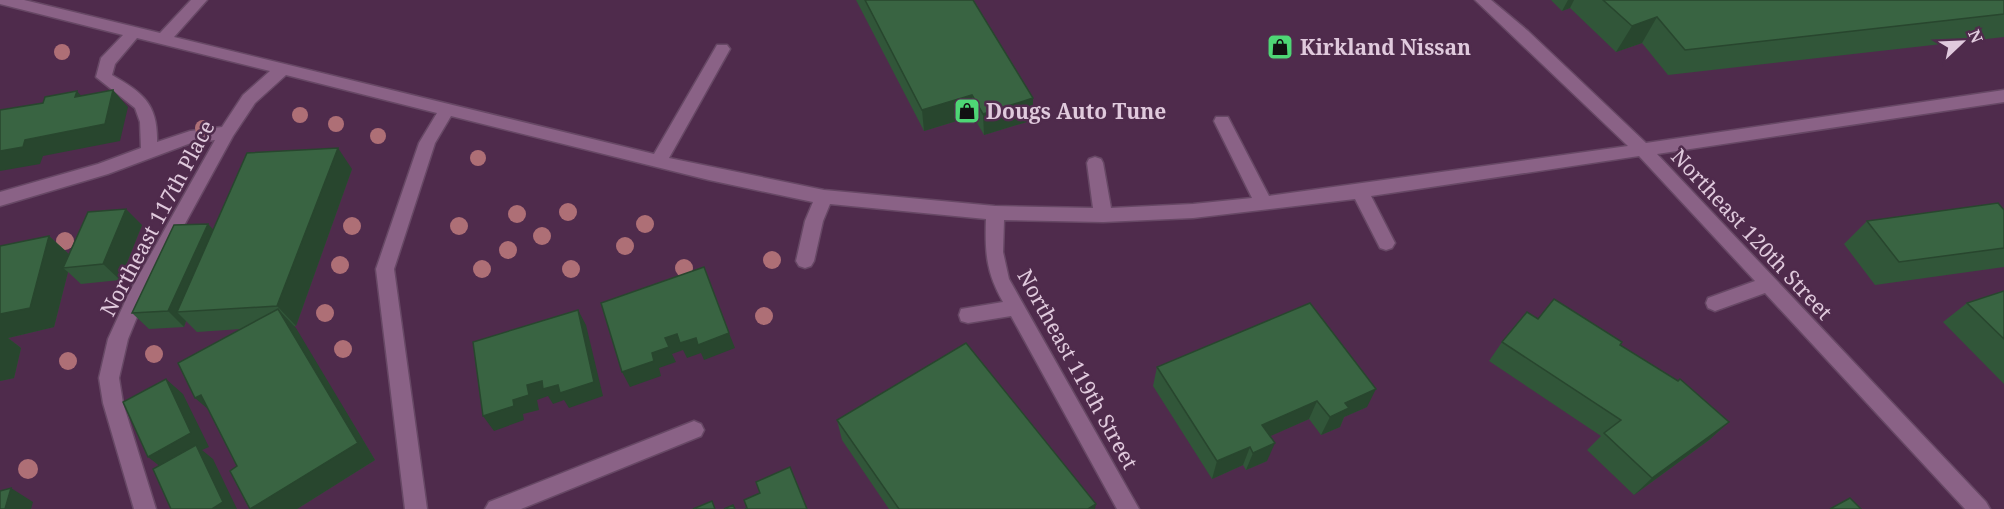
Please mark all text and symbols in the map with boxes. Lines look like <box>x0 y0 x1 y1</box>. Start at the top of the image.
north arrow <box>1932 12 1992 72</box>
text: N <box>1963 26 1989 47</box>
shop icon: Kirkland Nissan <box>1265 32 1295 62</box>
place label: Kirkland Nissan <box>1300 33 1471 61</box>
shop icon: Dougs Auto Tune <box>952 96 982 126</box>
place label: Dougs Auto Tune <box>986 97 1166 125</box>
street label: Northeast 117th Place <box>93 115 221 321</box>
street label: Northeast 120th Street <box>1665 142 1839 326</box>
street label: Northeast 119th Street <box>1011 264 1145 474</box>

